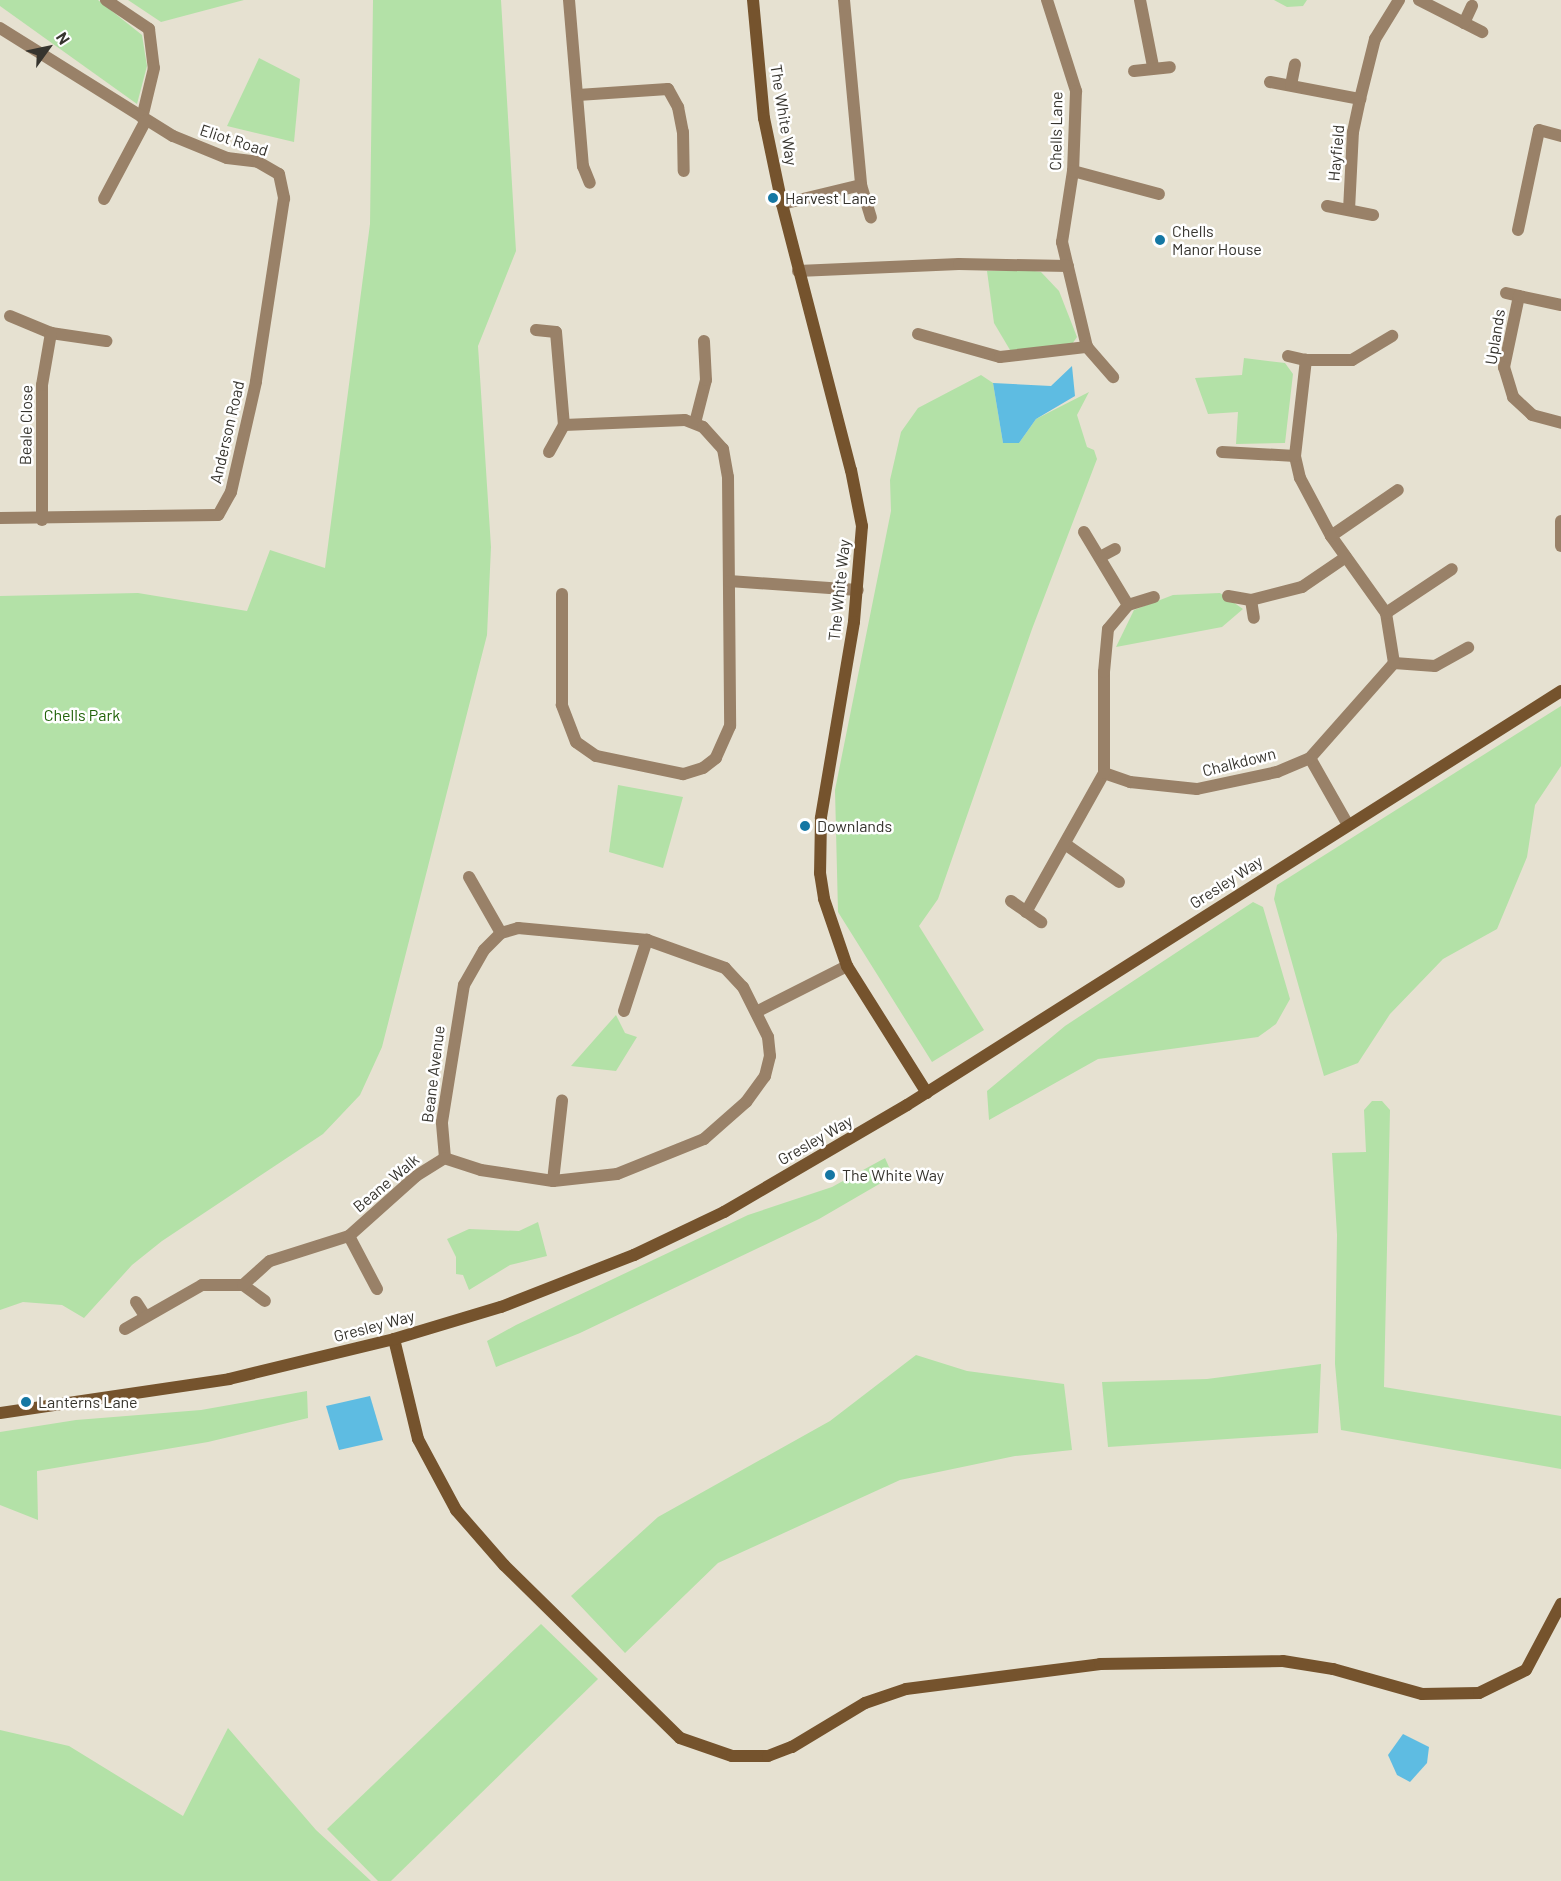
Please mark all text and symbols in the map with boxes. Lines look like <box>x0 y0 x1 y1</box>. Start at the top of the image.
north arrow <box>18 18 78 78</box>
text: N <box>53 28 74 48</box>
street label: The White Way <box>767 63 801 167</box>
street label: Chells Lane <box>1046 91 1066 171</box>
street label: Eliot Road <box>198 120 270 160</box>
street label: Hayfield <box>1324 124 1348 182</box>
place label: Harvest Lane <box>785 188 877 208</box>
marker: Harvest Lane <box>766 191 780 205</box>
place label: Chells Manor House <box>1172 221 1262 259</box>
marker: Chells Manor House <box>1153 233 1167 247</box>
street label: Uplands <box>1481 308 1509 366</box>
street label: Anderson Road <box>206 379 248 485</box>
street label: Beale Close <box>16 385 36 465</box>
street label: The White Way <box>824 538 854 642</box>
park label: Chells Park <box>44 705 120 725</box>
street label: Chalkdown <box>1200 744 1278 780</box>
place label: Downlands <box>817 816 892 836</box>
marker: Downlands <box>798 819 812 833</box>
street label: Gresley Way <box>1186 851 1266 913</box>
street label: Beane Avenue <box>418 1024 448 1124</box>
street label: Gresley Way <box>774 1111 856 1169</box>
street label: Beane Walk <box>349 1150 423 1216</box>
place label: The White Way <box>842 1165 944 1185</box>
marker: The White Way <box>823 1168 837 1182</box>
street label: Gresley Way <box>331 1306 417 1346</box>
place label: Lanterns Lane <box>38 1392 138 1412</box>
marker: Lanterns Lane <box>19 1395 33 1409</box>

